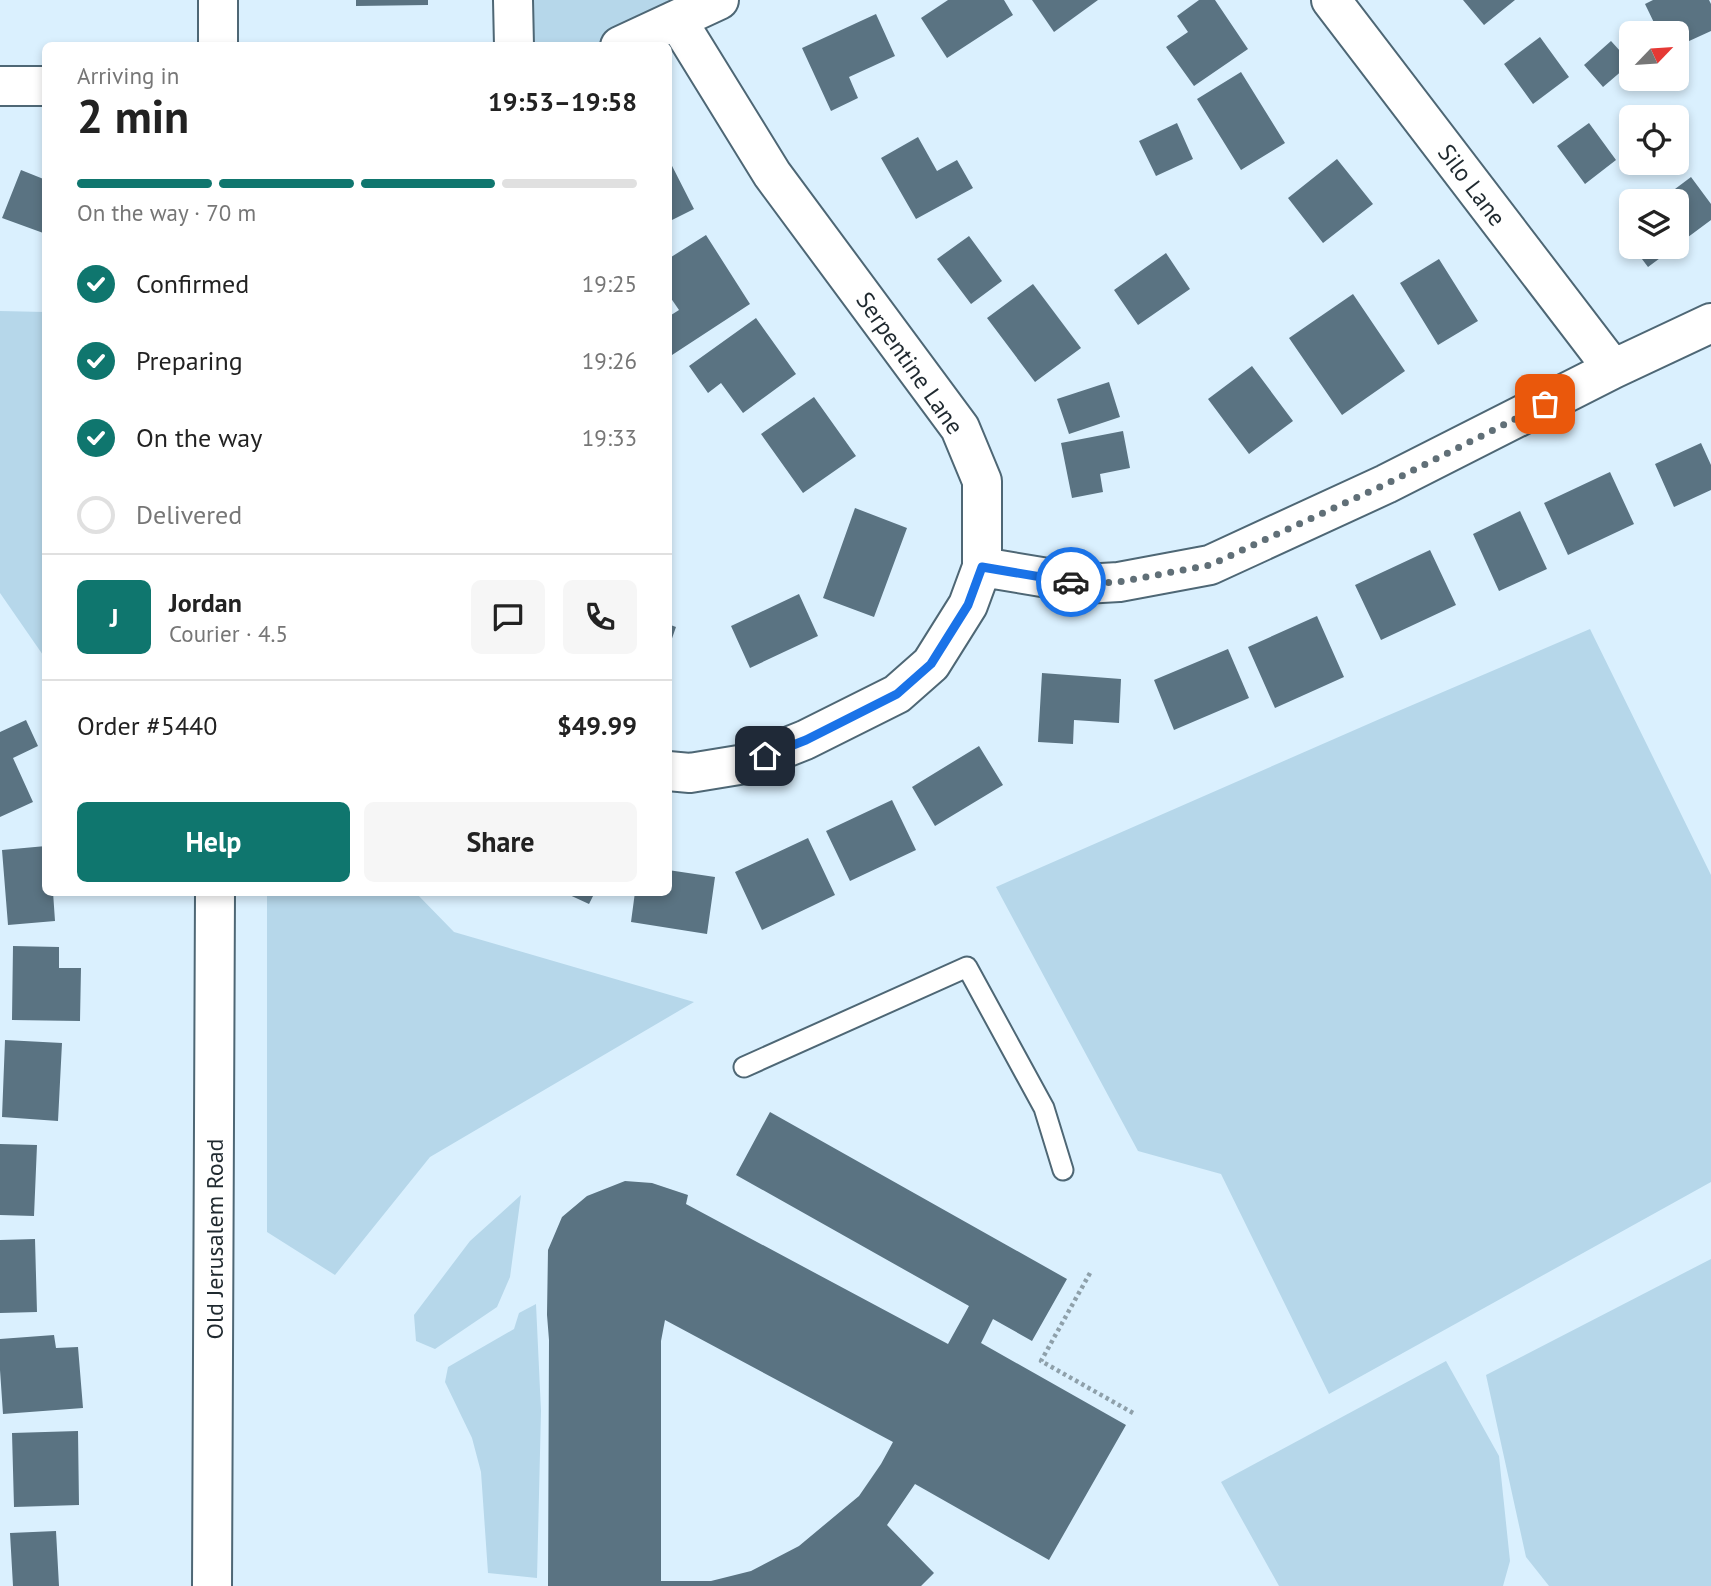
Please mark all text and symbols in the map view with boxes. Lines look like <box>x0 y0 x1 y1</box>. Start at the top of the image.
north arrow <box>1619 21 1689 91</box>
map controls <box>1619 21 1689 259</box>
text: Arriving in <box>77 61 179 90</box>
text: 19:53–19:58 <box>488 85 637 118</box>
text: 2 min <box>77 86 189 146</box>
button: locate <box>1619 105 1689 175</box>
street label: Silo Lane <box>1431 138 1513 232</box>
button: layers <box>1619 189 1689 259</box>
text: On the way · 70 m <box>77 198 256 227</box>
icon: check <box>77 265 115 303</box>
text: Confirmed <box>136 267 249 300</box>
text: 19:25 <box>582 269 637 298</box>
street label: Serpentine Lane <box>849 286 971 440</box>
icon: check <box>77 342 115 380</box>
text: Preparing <box>136 344 243 377</box>
text: 19:26 <box>582 346 637 375</box>
pin <box>1515 374 1575 434</box>
icon: bag <box>1526 385 1564 423</box>
icon: check <box>77 419 115 457</box>
text: On the way <box>136 421 262 454</box>
text: 19:33 <box>582 423 637 452</box>
text: Delivered <box>136 498 242 531</box>
courier <box>1036 547 1106 617</box>
icon: car <box>1052 563 1090 601</box>
button: chat <box>471 580 545 654</box>
button: phone <box>563 580 637 654</box>
text: Jordan <box>169 586 242 619</box>
text: J <box>110 601 118 634</box>
text: Courier · 4.5 <box>169 619 288 648</box>
text: Order #5440 <box>77 709 217 742</box>
text: $49.99 <box>557 709 637 742</box>
pin <box>735 726 795 786</box>
icon: home <box>746 737 784 775</box>
button: Help <box>77 802 350 882</box>
button: Share <box>364 802 637 882</box>
street label: Old Jerusalem Road <box>199 1139 230 1339</box>

